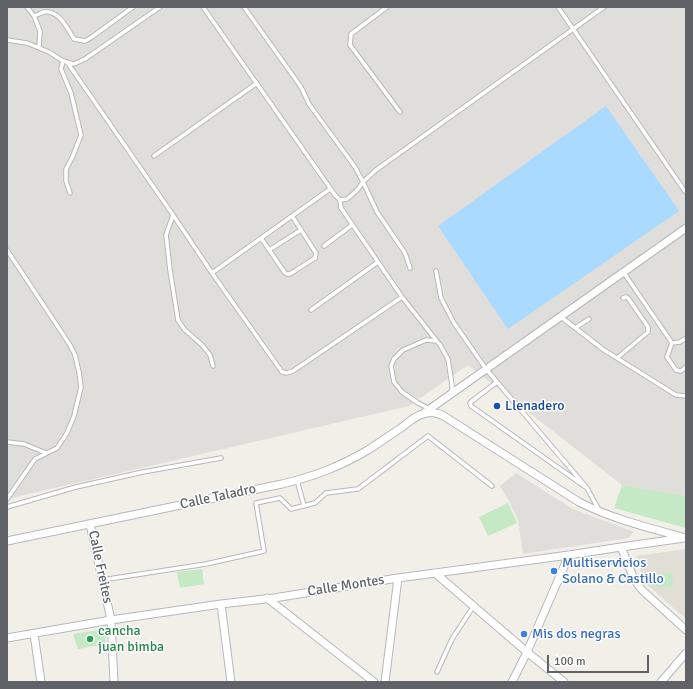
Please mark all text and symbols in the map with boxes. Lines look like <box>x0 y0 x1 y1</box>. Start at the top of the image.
place label: Llenadero <box>505 398 564 414</box>
marker: Llenadero <box>492 401 502 411</box>
street label: Calle Taladro <box>179 481 257 513</box>
street label: Calle Freites <box>84 529 116 605</box>
place label: Multiservicios Solano & Castillo <box>562 555 664 588</box>
marker: Multiservicios Solano & Castillo <box>549 566 559 576</box>
street label: Calle Montes <box>306 572 386 600</box>
place label: cancha juan bimba <box>98 623 164 656</box>
place label: Mis dos negras <box>532 626 621 642</box>
marker: Mis dos negras <box>519 629 529 639</box>
marker: cancha juan bimba <box>85 634 95 644</box>
scale bar <box>549 647 651 673</box>
text: 100 m <box>554 654 586 669</box>

